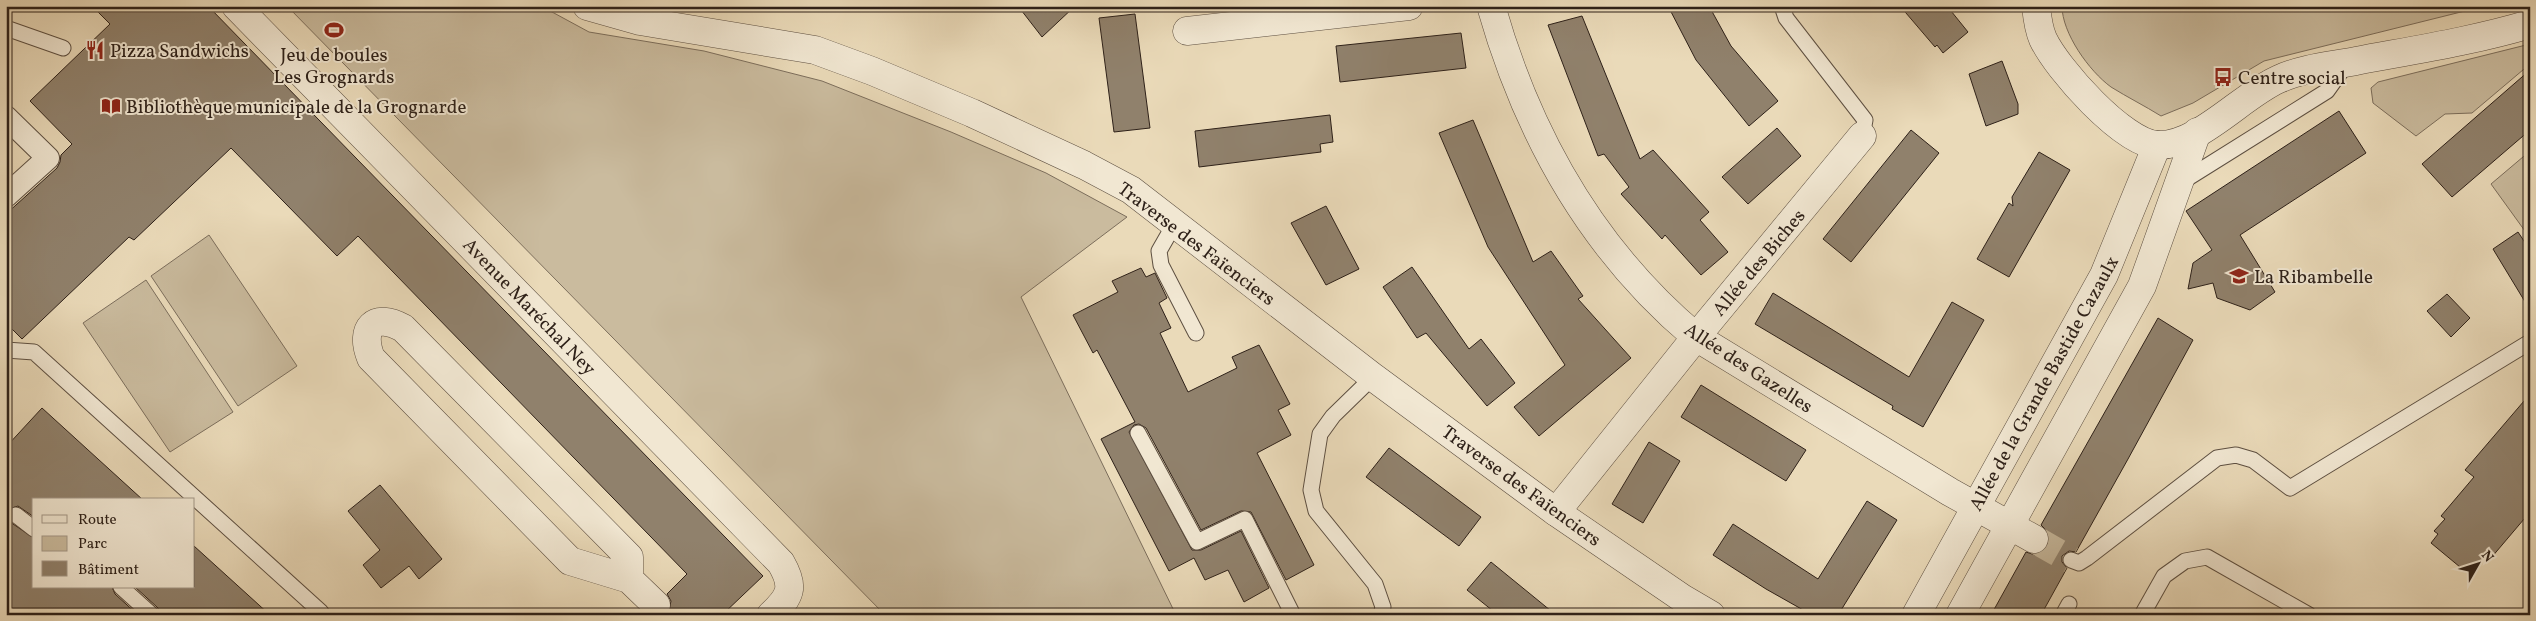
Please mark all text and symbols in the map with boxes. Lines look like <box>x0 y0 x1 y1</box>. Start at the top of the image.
sports icon: Jeu de boules Les Grognards <box>323 19 345 41</box>
restaurant icon: Pizza Sandwichs <box>84 39 106 61</box>
place label: Pizza Sandwichs <box>110 39 249 65</box>
place label: Jeu de boules Les Grognards <box>274 43 394 91</box>
bus stop icon: Centre social <box>2212 66 2234 88</box>
place label: Centre social <box>2238 66 2346 92</box>
library icon: Bibliothèque municipale de la Grognarde <box>100 95 122 117</box>
place label: Bibliothèque municipale de la Grognarde <box>126 95 466 121</box>
street label: Traverse des Faïenciers <box>1112 177 1280 313</box>
street label: Allée des Biches <box>1707 204 1812 322</box>
street label: Avenue Maréchal Ney <box>456 233 601 382</box>
street label: Allée de la Grande Bastide Cazaulx <box>1964 252 2126 516</box>
school or university icon: La Ribambelle <box>2228 265 2250 287</box>
place label: La Ribambelle <box>2254 265 2373 291</box>
street label: Allée des Gazelles <box>1679 317 1817 420</box>
street label: Traverse des Faïenciers <box>1436 420 1606 553</box>
legend <box>32 498 195 588</box>
text: Route <box>78 510 117 531</box>
text: Parc <box>78 534 107 555</box>
north arrow <box>2454 538 2504 588</box>
text: N <box>2476 547 2498 567</box>
text: Bâtiment <box>78 560 139 581</box>

